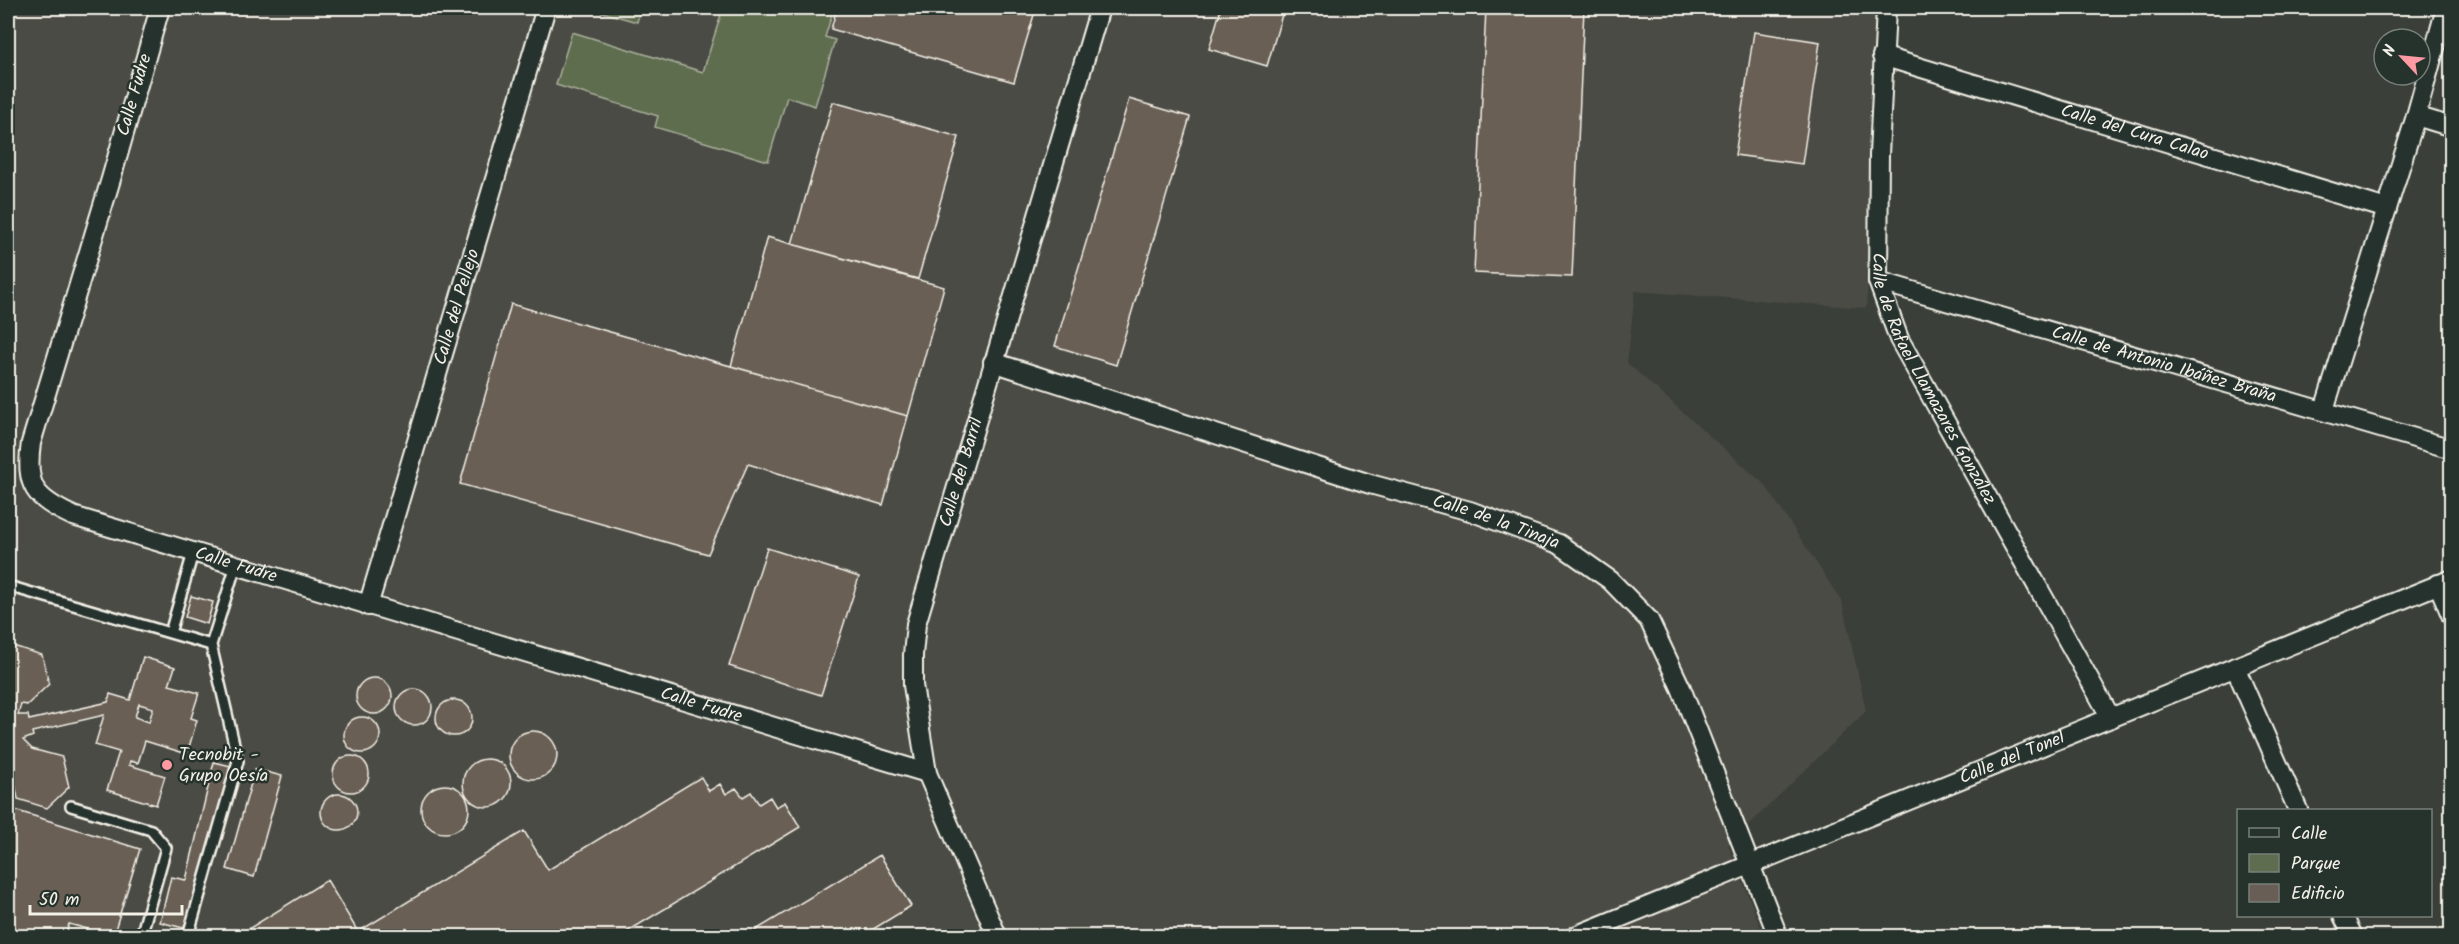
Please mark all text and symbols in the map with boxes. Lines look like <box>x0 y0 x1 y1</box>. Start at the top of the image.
north arrow <box>2372 27 2432 87</box>
text: N <box>2376 41 2403 61</box>
street label: Calle Fudre <box>109 50 161 140</box>
street label: Calle del Cura Calao <box>2057 96 2212 169</box>
street label: Calle del Pellejo <box>426 245 488 368</box>
street label: Calle de Rafael Llamazares González <box>1863 253 2004 510</box>
street label: Calle de Antonio Ibáñez Braña <box>2048 318 2280 411</box>
street label: Calle del Barril <box>931 414 992 530</box>
street label: Calle de la Tinaja <box>1429 487 1564 557</box>
street label: Calle Fudre <box>191 539 281 591</box>
street label: Calle Fudre <box>657 679 746 731</box>
street label: Calle del Tonel <box>1955 723 2070 793</box>
place label: Tecnobit - Grupo Oesía <box>179 741 268 791</box>
marker: Tecnobit - Grupo Oesía <box>160 758 174 772</box>
legend <box>2237 809 2432 917</box>
text: Calle <box>2291 820 2327 849</box>
text: Parque <box>2291 850 2340 879</box>
scale bar <box>30 878 182 916</box>
text: Edificio <box>2291 880 2345 909</box>
text: 50 m <box>39 886 79 915</box>

